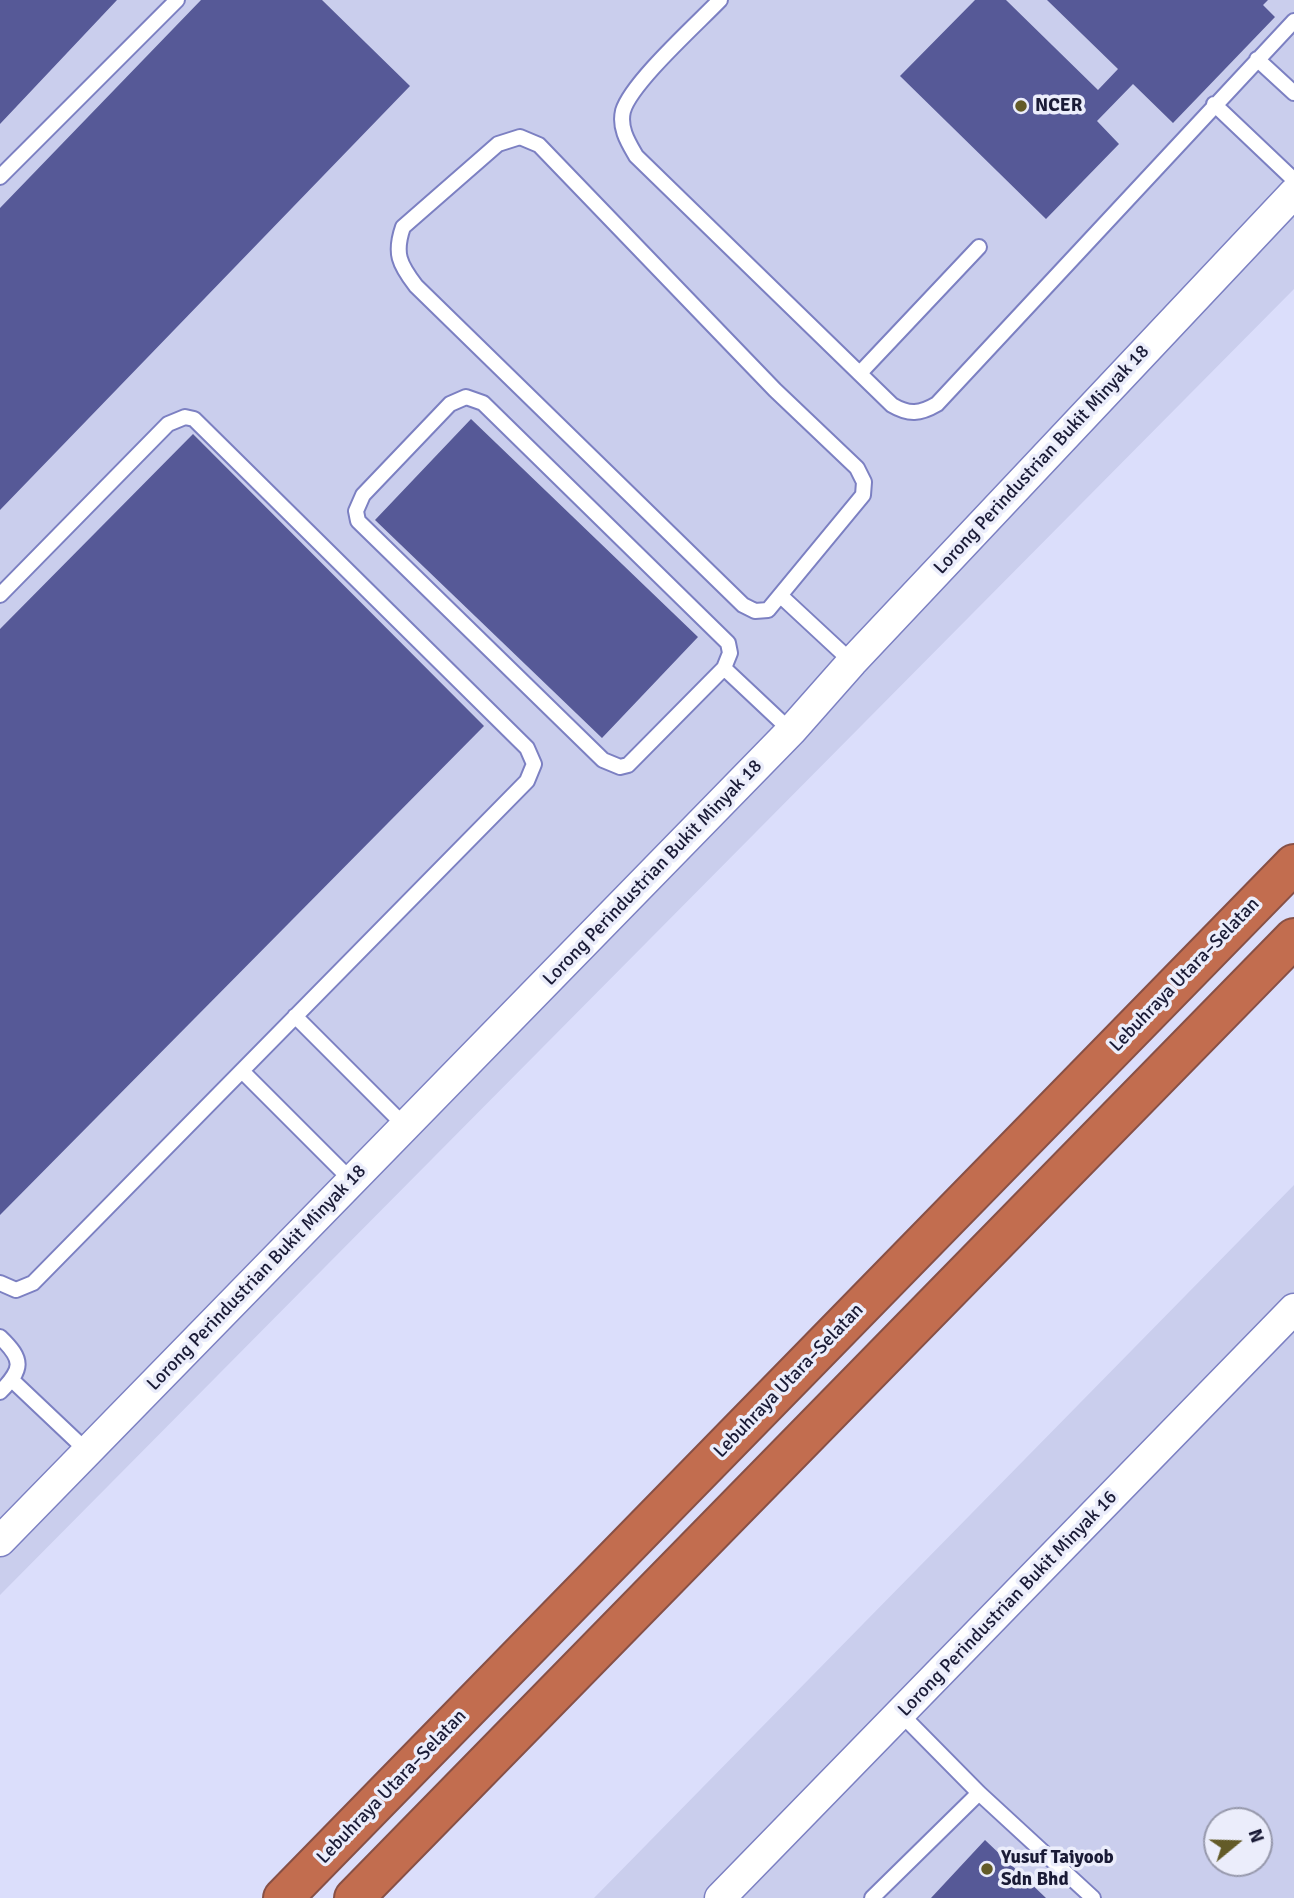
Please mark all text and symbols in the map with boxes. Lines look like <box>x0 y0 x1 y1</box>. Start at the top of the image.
place label: NCER <box>1035 95 1082 117</box>
marker: NCER <box>1013 98 1029 114</box>
street label: Lorong Perindustrian Bukit Minyak 18 <box>930 341 1154 579</box>
street label: Lorong Perindustrian Bukit Minyak 18 <box>539 755 767 991</box>
street label: Lebuhraya Utara–Selatan <box>1105 893 1265 1057</box>
street label: Lorong Perindustrian Bukit Minyak 18 <box>143 1160 371 1396</box>
street label: Lebuhraya Utara–Selatan <box>709 1299 869 1463</box>
street label: Lorong Perindustrian Bukit Minyak 16 <box>894 1486 1122 1722</box>
street label: Lebuhraya Utara–Selatan <box>312 1705 472 1869</box>
north arrow <box>1203 1807 1273 1877</box>
text: N <box>1242 1826 1269 1846</box>
place label: Yusuf Taiyoob Sdn Bhd <box>1001 1847 1114 1891</box>
marker: Yusuf Taiyoob Sdn Bhd <box>979 1861 995 1877</box>

